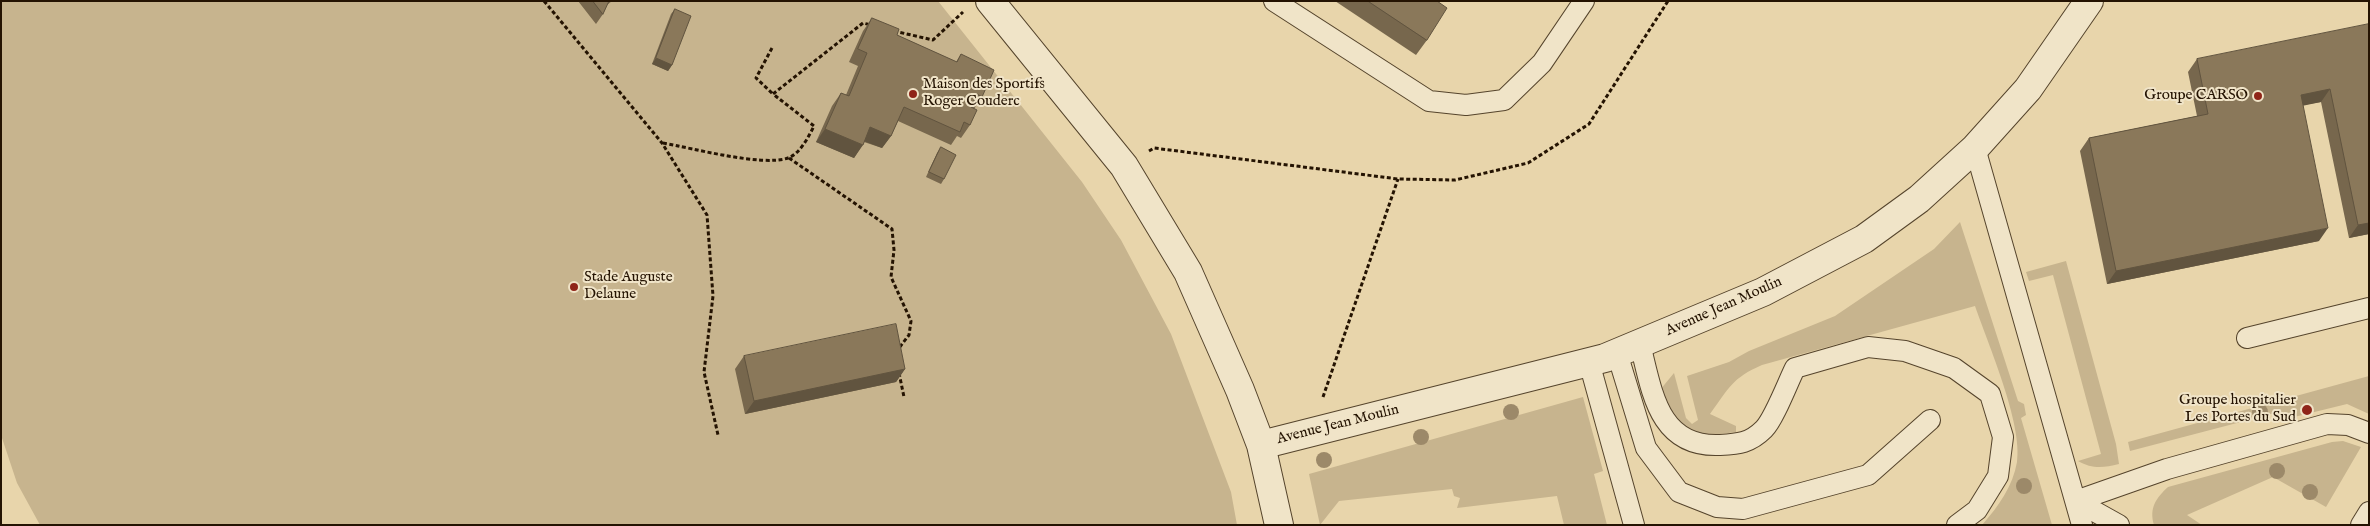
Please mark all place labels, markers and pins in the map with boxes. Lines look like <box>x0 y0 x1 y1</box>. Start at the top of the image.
place label: Maison des Sportifs Roger Couderc <box>923 76 1045 111</box>
place label: Groupe CARSO <box>2144 87 2248 105</box>
marker: Maison des Sportifs Roger Couderc <box>907 88 919 100</box>
marker: Groupe CARSO <box>2252 90 2264 102</box>
place label: Stade Auguste Delaune <box>584 269 673 304</box>
marker: Stade Auguste Delaune <box>568 281 580 293</box>
place label: Groupe hospitalier Les Portes du Sud <box>2179 392 2296 427</box>
marker: Groupe hospitalier Les Portes du Sud <box>2300 403 2314 417</box>

